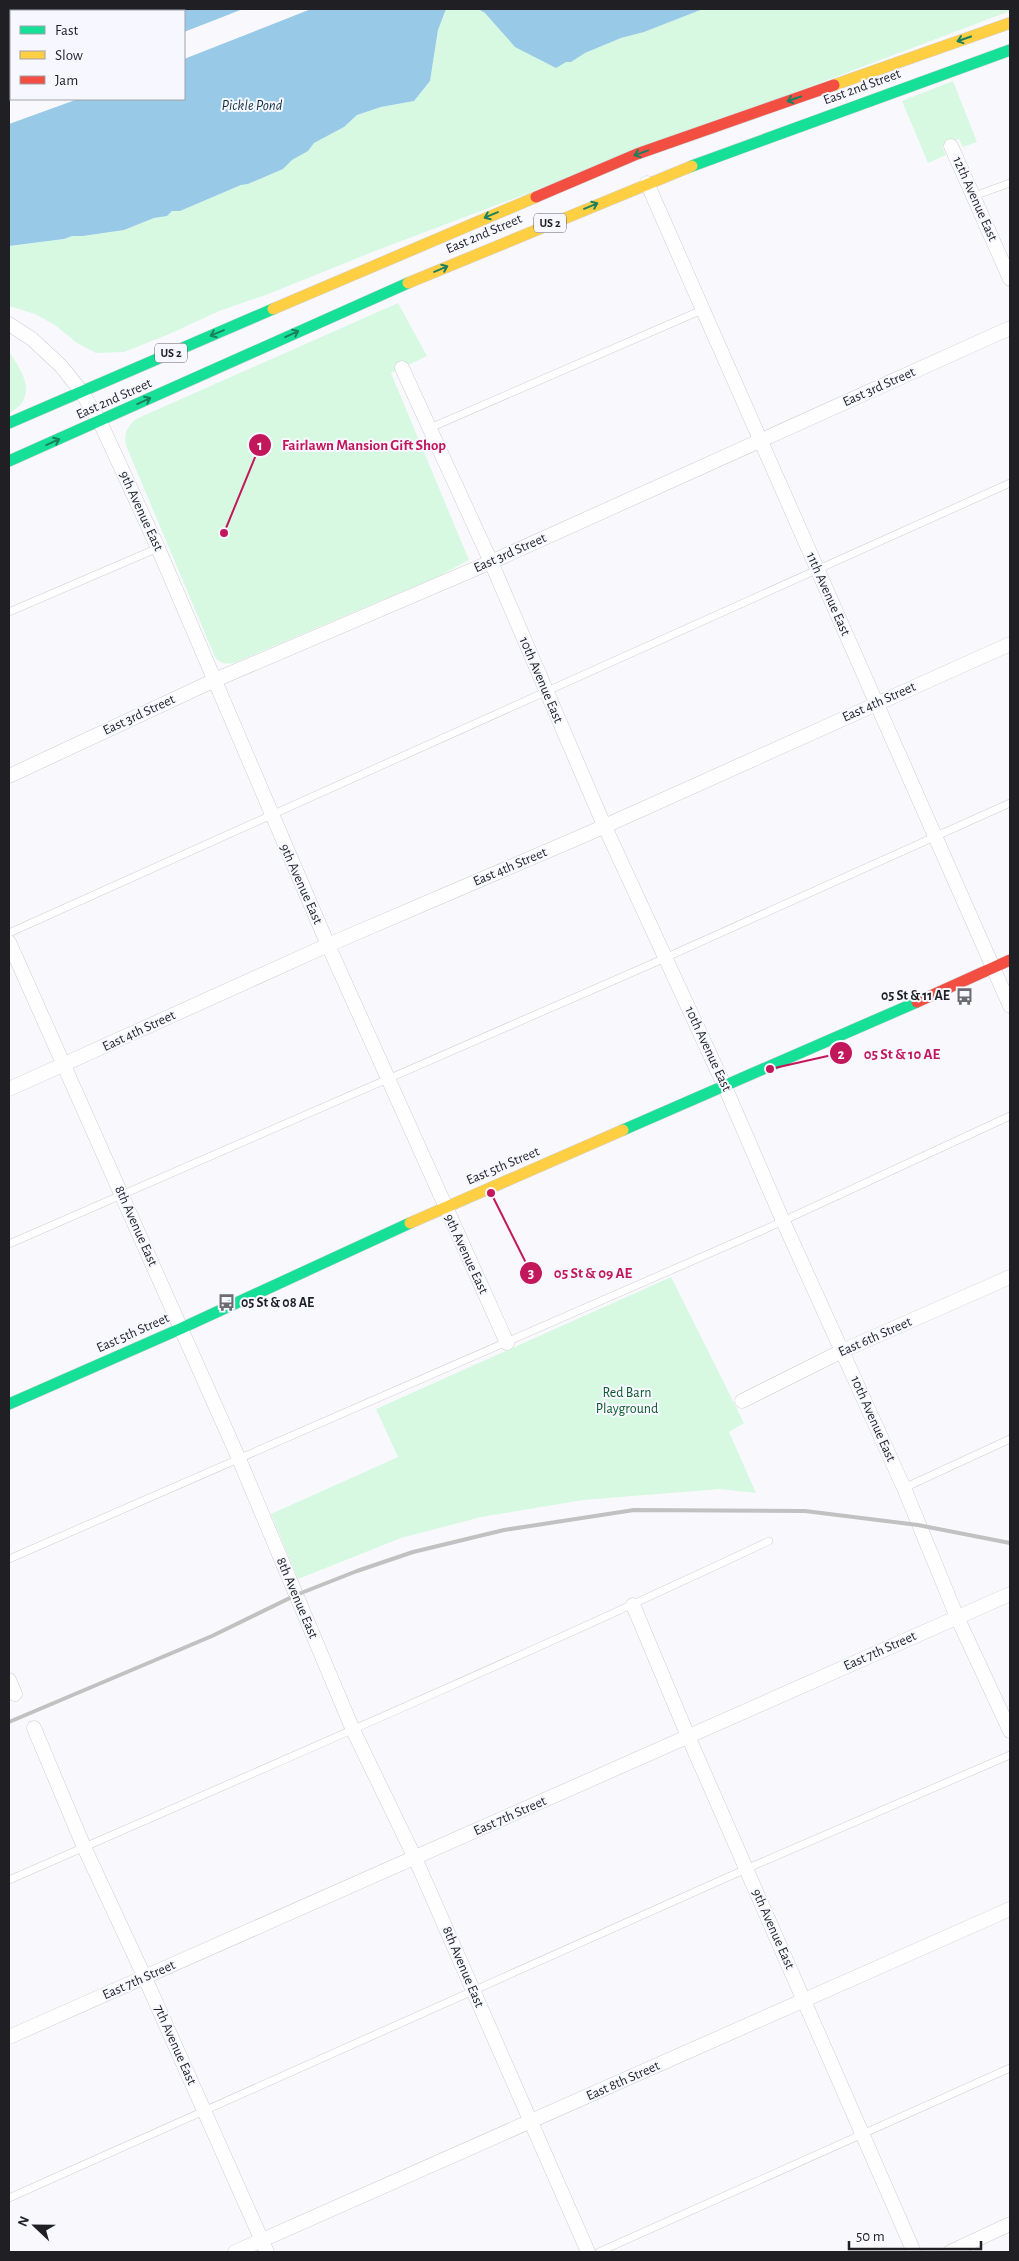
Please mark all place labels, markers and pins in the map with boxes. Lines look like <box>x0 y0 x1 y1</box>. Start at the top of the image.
callout: Fairlawn Mansion Gift Shop <box>247 430 456 460</box>
bus stop icon: 05 St & 11 AE <box>954 986 974 1006</box>
place label: 05 St & 11 AE <box>881 989 950 1003</box>
callout: 05 St & 10 AE <box>828 1038 950 1068</box>
callout: 05 St & 09 AE <box>519 1258 642 1288</box>
bus stop icon: 05 St & 08 AE <box>217 1293 237 1313</box>
place label: 05 St & 08 AE <box>241 1296 314 1310</box>

